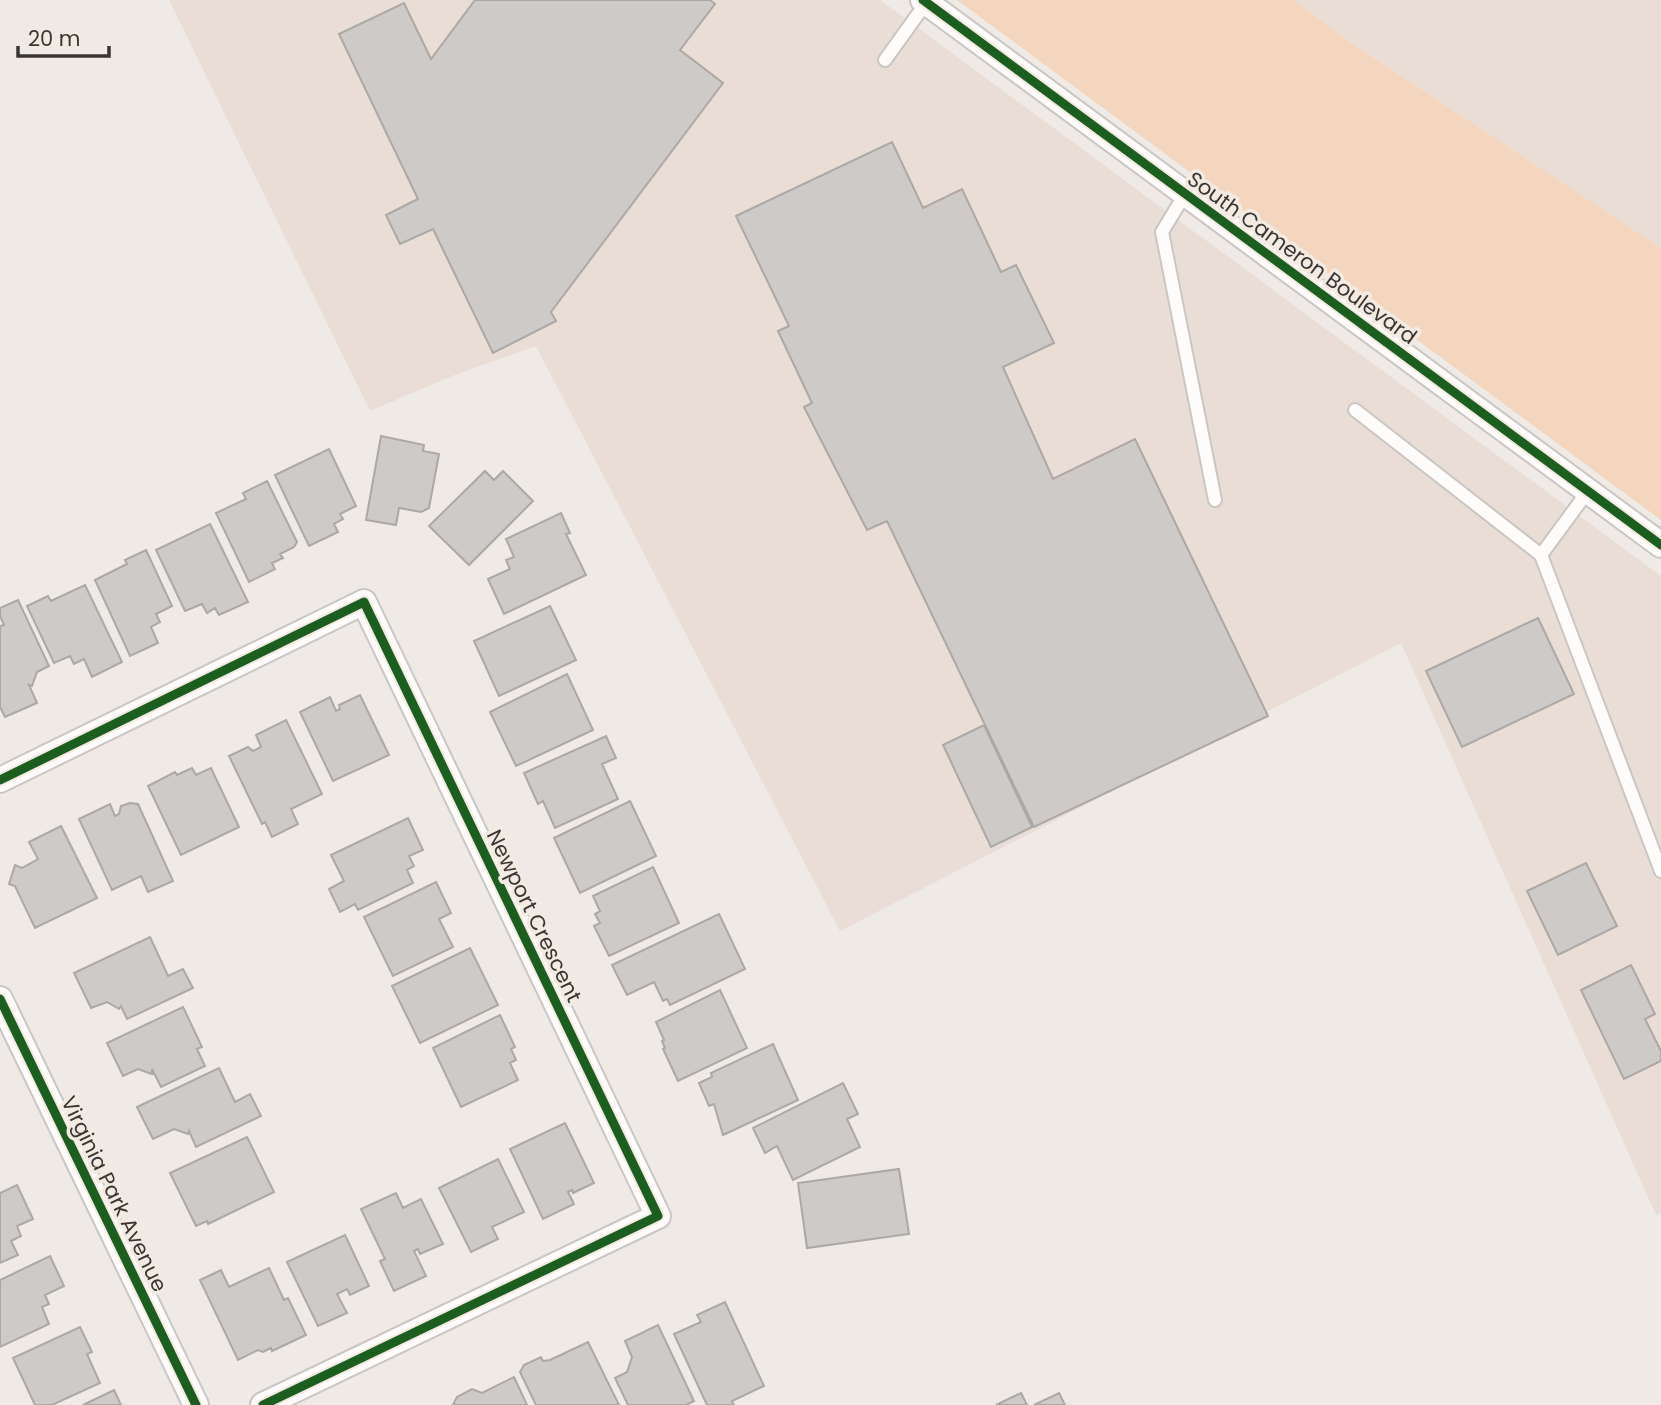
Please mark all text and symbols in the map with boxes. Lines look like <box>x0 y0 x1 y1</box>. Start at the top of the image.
scale bar <box>18 14 108 58</box>
text: 20 m <box>28 24 81 53</box>
street label: South Cameron Boulevard <box>1182 164 1423 351</box>
street label: Newport Crescent <box>480 825 589 1007</box>
street label: Virginia Park Avenue <box>54 1091 174 1297</box>

